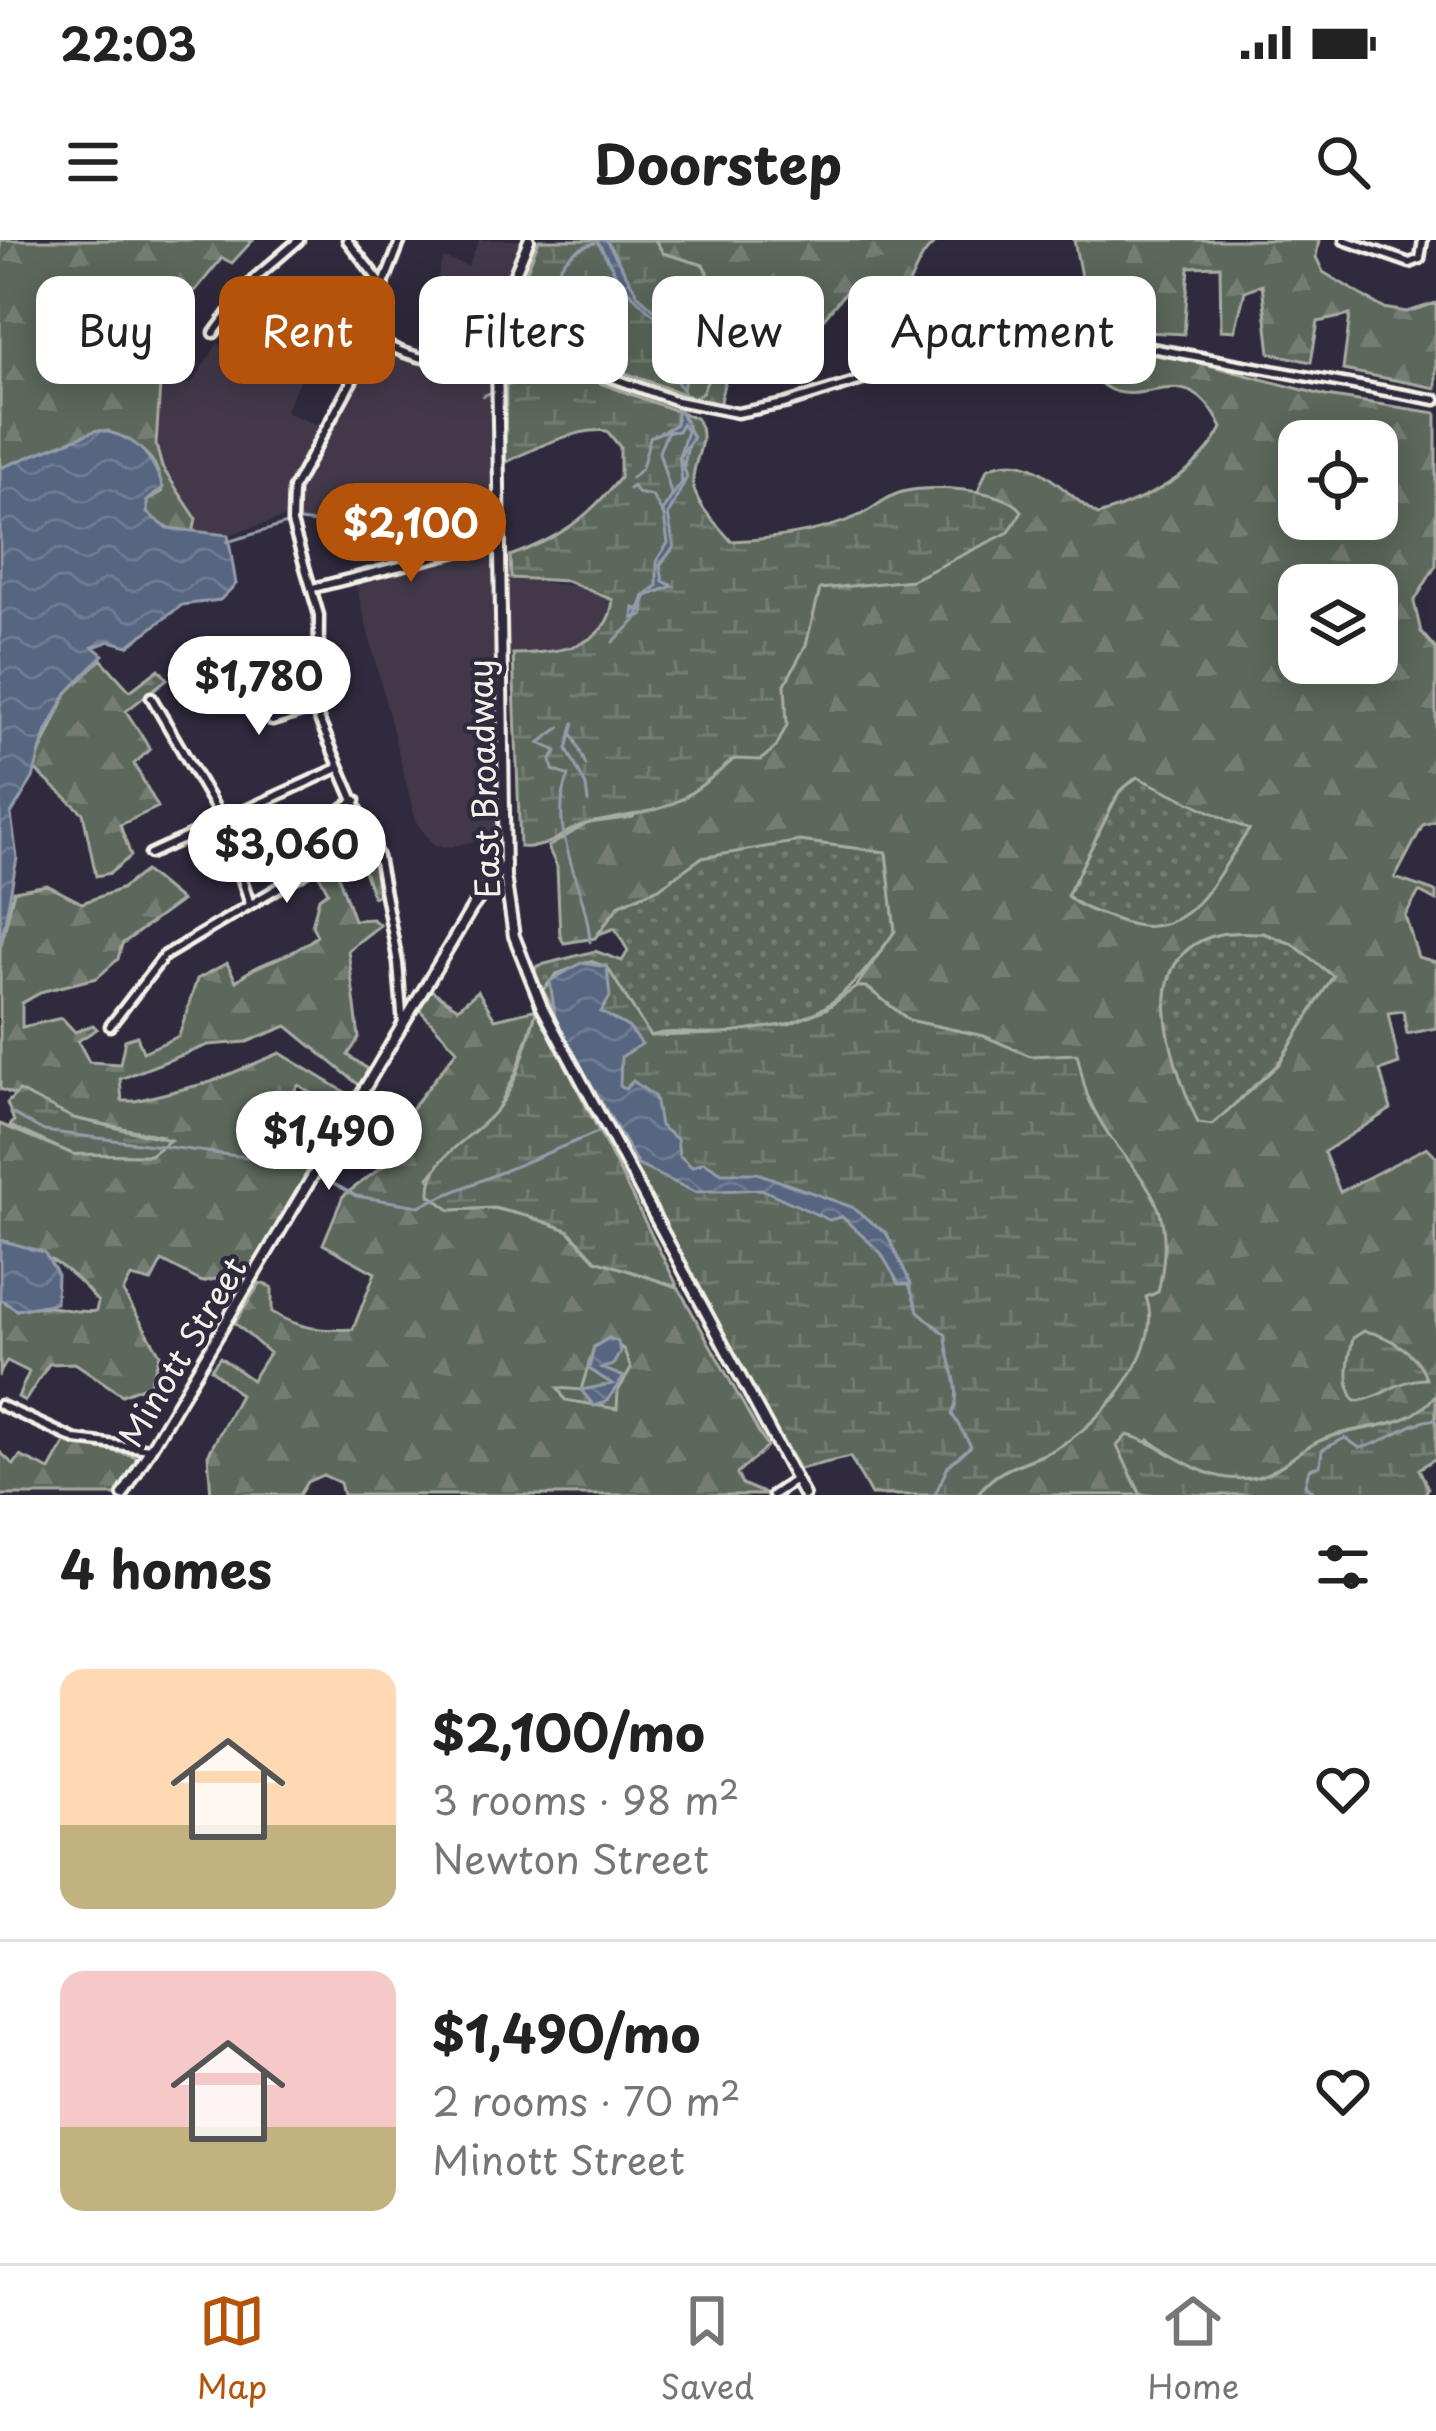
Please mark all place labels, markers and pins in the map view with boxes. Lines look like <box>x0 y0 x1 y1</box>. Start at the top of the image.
pin: $2,100 <box>313 483 509 585</box>
pin: $1,780 <box>161 636 357 738</box>
pin: $3,060 <box>189 804 385 906</box>
pin: $1,490 <box>231 1091 427 1193</box>

